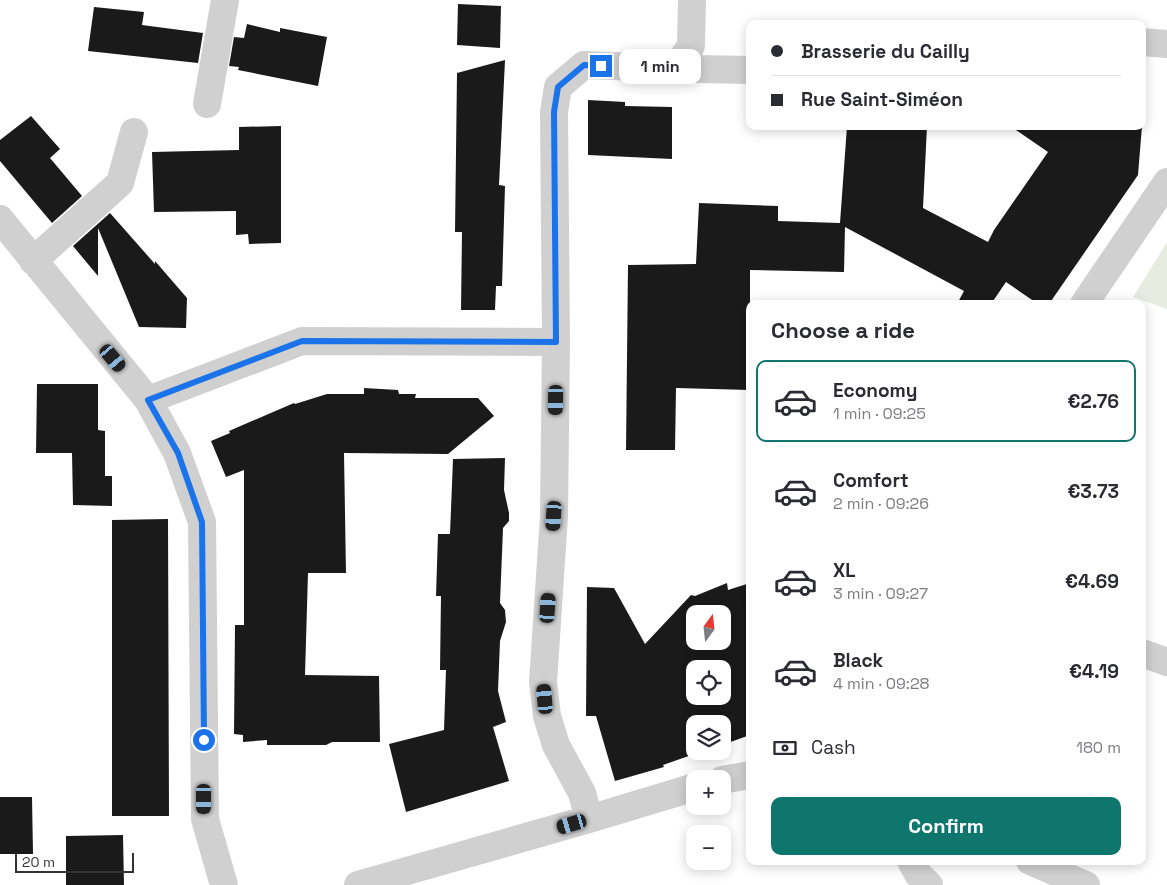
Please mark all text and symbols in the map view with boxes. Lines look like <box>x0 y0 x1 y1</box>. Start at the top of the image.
text: Brasserie du Cailly <box>801 39 970 64</box>
callout: 1 min <box>618 48 701 84</box>
route end <box>590 55 612 77</box>
text: 1 min <box>640 56 680 77</box>
text: Rue Saint-Siméon <box>801 87 963 112</box>
text: Choose a ride <box>771 316 915 344</box>
car <box>97 342 128 374</box>
text: Economy <box>833 378 917 403</box>
icon: car <box>773 379 818 424</box>
car <box>548 385 563 415</box>
text: €2.76 <box>1068 389 1119 414</box>
text: 1 min · 09:25 <box>833 403 926 424</box>
text: Comfort <box>833 468 909 493</box>
icon: car <box>773 469 818 514</box>
text: €3.73 <box>1067 479 1119 504</box>
text: 2 min · 09:26 <box>833 493 929 514</box>
car <box>545 501 562 531</box>
text: XL <box>833 558 856 583</box>
icon: car <box>773 559 818 604</box>
text: €4.69 <box>1065 569 1119 594</box>
text: 3 min · 09:27 <box>833 583 928 604</box>
car <box>539 593 556 623</box>
north arrow <box>686 605 731 650</box>
map controls <box>686 605 731 870</box>
text: Black <box>833 648 883 673</box>
icon: car <box>773 649 818 694</box>
text: €4.19 <box>1069 659 1119 684</box>
button: locate <box>686 660 731 705</box>
text: 4 min · 09:28 <box>833 673 930 694</box>
car <box>536 683 553 715</box>
button: layers <box>686 715 731 760</box>
route start <box>193 729 215 751</box>
icon: cash <box>771 734 799 762</box>
text: Cash <box>811 735 856 760</box>
text: 180 m <box>1076 737 1121 758</box>
button: + <box>686 770 731 815</box>
car <box>196 784 211 814</box>
button: Confirm <box>771 797 1121 855</box>
car <box>555 813 588 835</box>
button: − <box>686 825 731 870</box>
scale bar <box>15 850 134 873</box>
text: 20 m <box>22 853 55 871</box>

